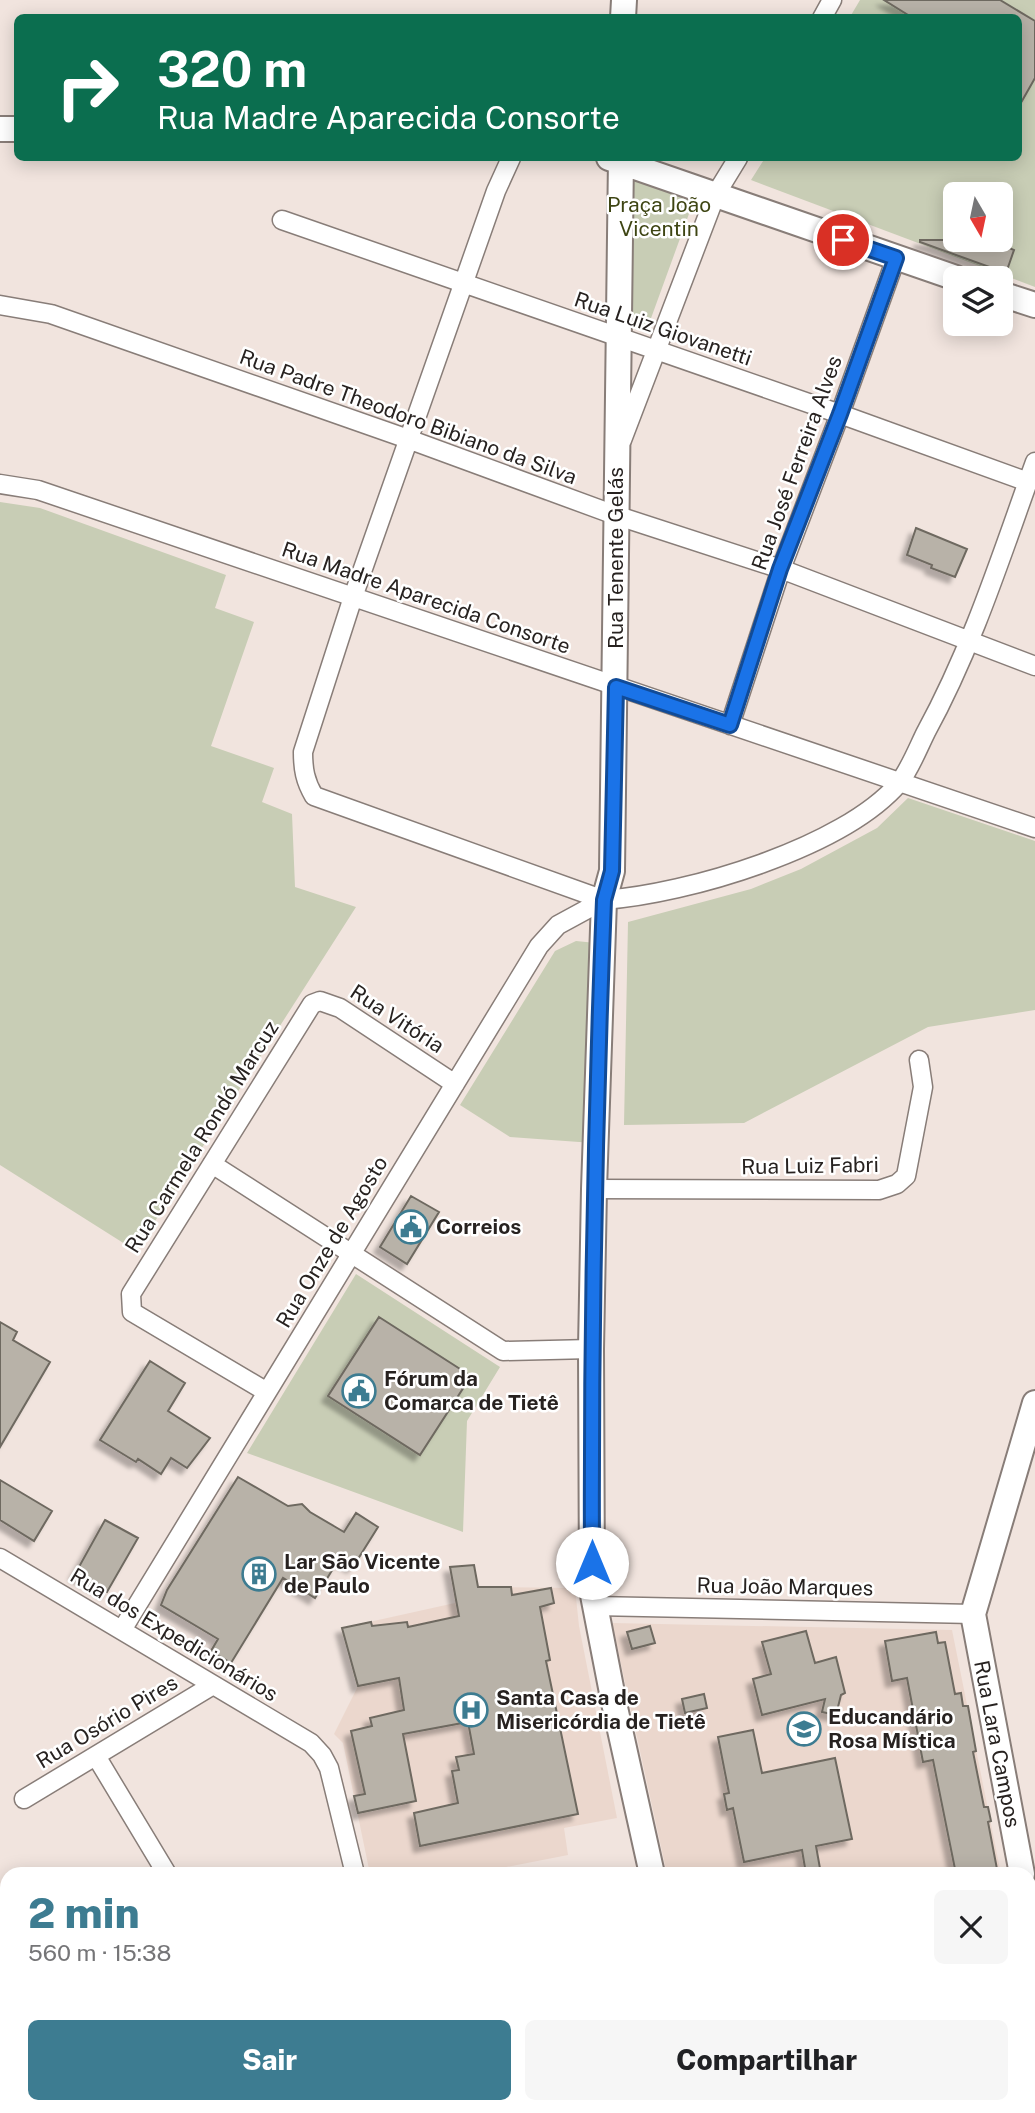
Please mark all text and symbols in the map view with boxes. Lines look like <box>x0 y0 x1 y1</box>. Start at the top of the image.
text: 320 m <box>157 40 307 98</box>
icon: right <box>42 42 133 133</box>
text: Rua Madre Aparecida Consorte <box>157 99 620 136</box>
north arrow <box>943 182 1013 252</box>
map controls <box>943 182 1013 336</box>
park label: Praça João Vicentin <box>607 192 711 241</box>
pin <box>813 210 873 270</box>
icon: arrive <box>824 221 862 259</box>
button: layers <box>943 266 1013 336</box>
street label: Rua Luiz Giovanetti <box>571 286 755 371</box>
street label: Rua Padre Theodoro Bibiano da Silva <box>236 344 580 489</box>
street label: Rua José Ferreira Alves <box>746 352 847 573</box>
street label: Rua Tenente Gelás <box>603 467 628 649</box>
street label: Rua Madre Aparecida Consorte <box>279 536 574 659</box>
street label: Rua Vitória <box>346 979 449 1058</box>
street label: Rua Carmela Rondó Marcuz <box>120 1016 283 1257</box>
street label: Rua Onze de Agosto <box>271 1152 393 1332</box>
street label: Rua Luiz Fabri <box>741 1152 879 1179</box>
public building icon: Correios <box>392 1208 430 1246</box>
place label: Correios <box>436 1214 521 1239</box>
place label: Fórum da Comarca de Tietê <box>384 1366 559 1415</box>
public building icon: Fórum da Comarca de Tietê <box>340 1372 378 1410</box>
position arrow <box>555 1526 629 1600</box>
place label: Lar São Vicente de Paulo <box>284 1549 440 1598</box>
building icon: Lar São Vicente de Paulo <box>240 1555 278 1593</box>
street label: Rua dos Expedicionários <box>66 1563 282 1706</box>
street label: Rua João Marques <box>696 1572 874 1601</box>
street label: Rua Lara Campos <box>969 1658 1026 1830</box>
street label: Rua Osório Pires <box>32 1670 182 1774</box>
place label: Santa Casa de Misericórdia de Tietê <box>496 1685 706 1734</box>
hospital icon: Santa Casa de Misericórdia de Tietê <box>452 1691 490 1729</box>
place label: Educandário Rosa Mística <box>828 1704 956 1753</box>
school or university icon: Educandário Rosa Mística <box>785 1710 823 1748</box>
text: 2 min <box>28 1888 140 1937</box>
button: close <box>934 1890 1008 1964</box>
text: 560 m · 15:38 <box>28 1939 171 1966</box>
button: Sair <box>28 2020 511 2100</box>
button: Compartilhar <box>525 2020 1008 2100</box>

